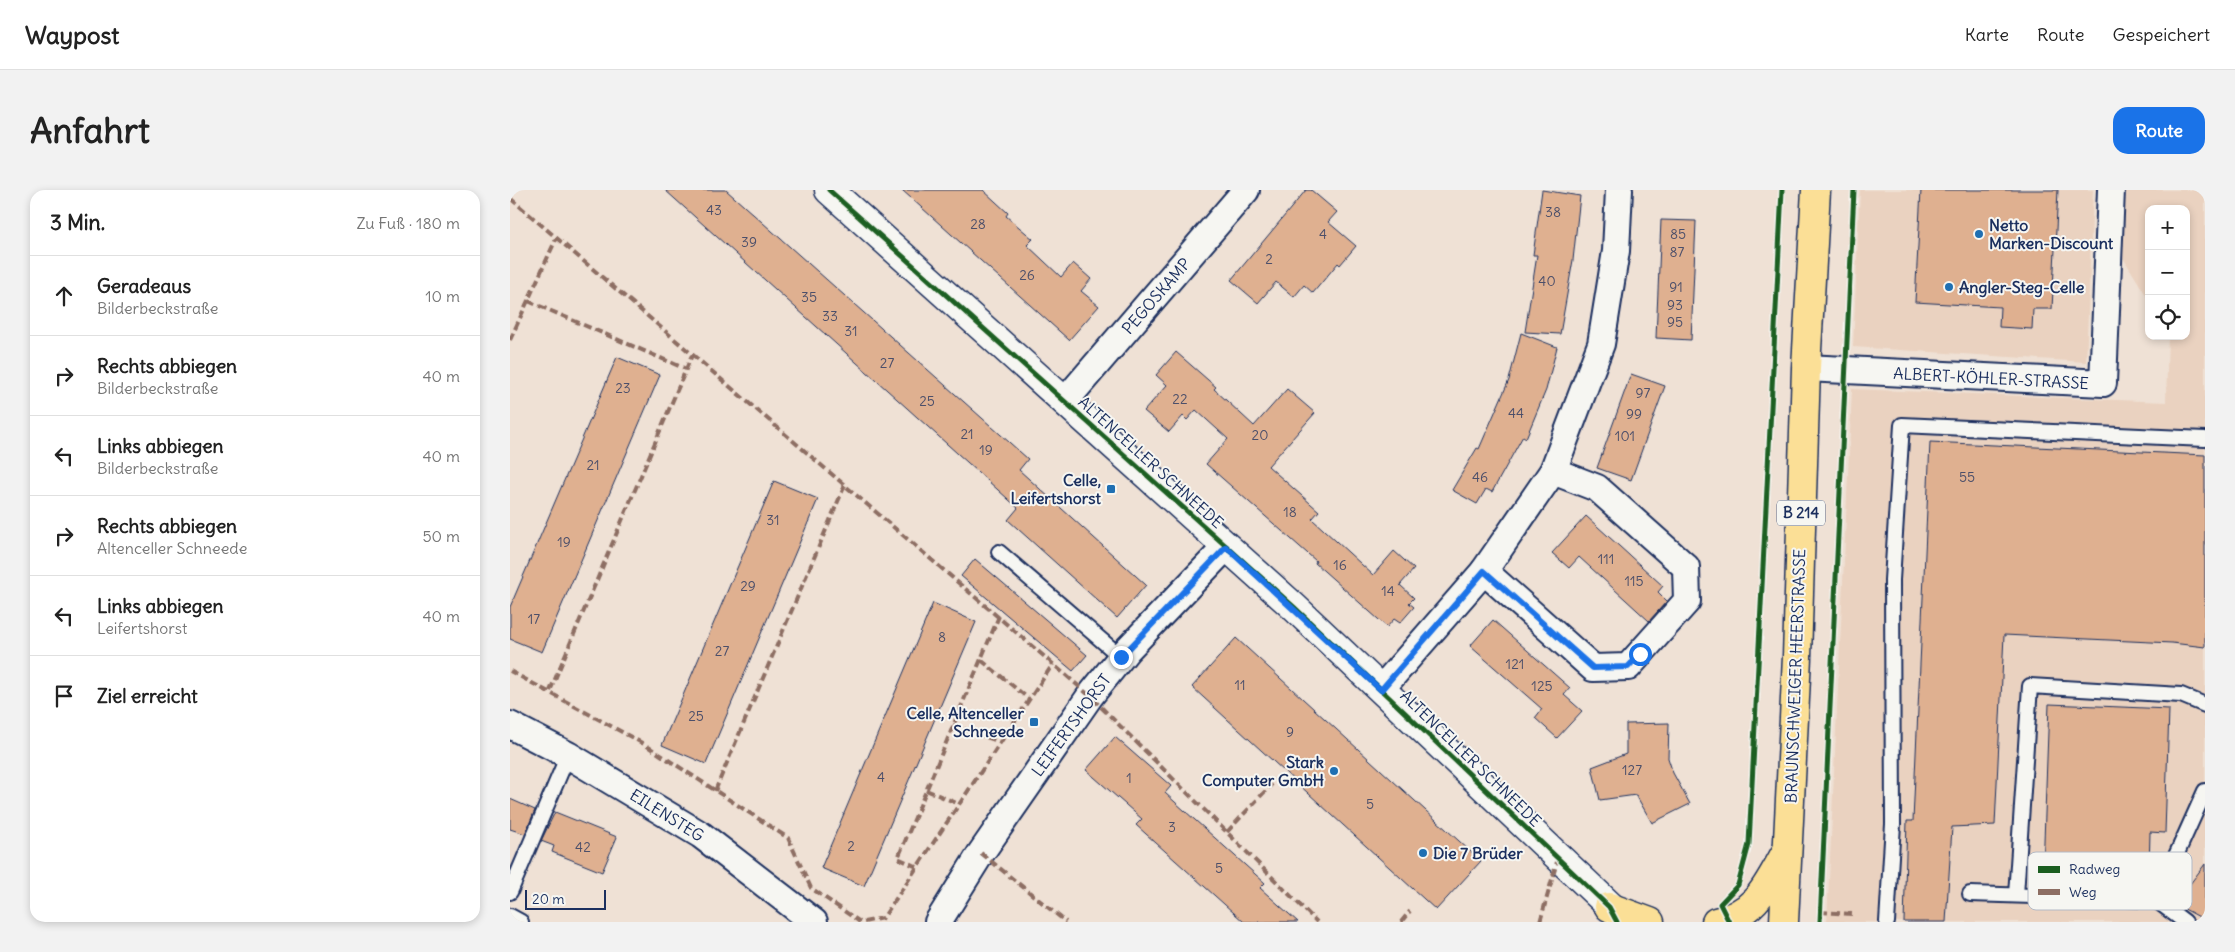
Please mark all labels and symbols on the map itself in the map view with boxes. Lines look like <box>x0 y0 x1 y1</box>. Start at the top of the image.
house number: 43 <box>706 201 722 219</box>
house number: 38 <box>1545 203 1561 221</box>
house number: 28 <box>970 215 986 233</box>
place label: Netto Marken-Discount <box>1989 215 2114 253</box>
house number: 4 <box>1319 225 1327 243</box>
house number: 85 <box>1670 225 1686 243</box>
marker: Netto Marken-Discount <box>1973 228 1985 240</box>
house number: 39 <box>741 233 757 251</box>
house number: 87 <box>1670 243 1685 261</box>
house number: 2 <box>1265 250 1273 268</box>
street label: PEGOSKAMP <box>1117 254 1195 338</box>
house number: 26 <box>1019 266 1035 284</box>
house number: 40 <box>1538 272 1556 290</box>
place label: Angler-Steg-Celle <box>1959 277 2085 298</box>
house number: 91 <box>1669 278 1683 296</box>
marker: Angler-Steg-Celle <box>1943 281 1955 293</box>
house number: 35 <box>801 288 817 306</box>
house number: 93 <box>1667 296 1683 314</box>
house number: 33 <box>822 307 838 325</box>
house number: 95 <box>1667 313 1683 331</box>
house number: 31 <box>844 322 858 340</box>
house number: 27 <box>880 354 894 372</box>
street label: ALBERT-KÖHLER-STRASSE <box>1893 363 2089 393</box>
house number: 23 <box>615 379 631 397</box>
house number: 97 <box>1636 384 1651 402</box>
house number: 22 <box>1172 390 1188 408</box>
house number: 25 <box>919 392 935 410</box>
street label: ALTENCELLER SCHNEEDE <box>1074 392 1228 532</box>
house number: 44 <box>1508 404 1524 422</box>
house number: 99 <box>1626 405 1642 423</box>
house number: 21 <box>960 425 974 443</box>
house number: 20 <box>1252 426 1268 444</box>
house number: 101 <box>1615 427 1635 445</box>
house number: 19 <box>979 441 993 459</box>
house number: 21 <box>586 456 600 474</box>
house number: 46 <box>1472 468 1488 486</box>
house number: 55 <box>1959 468 1975 486</box>
place label: Celle, Leifertshorst <box>1011 470 1102 508</box>
marker: Celle, Leifertshorst <box>1105 483 1117 495</box>
road number: B 214 <box>1777 500 1825 526</box>
house number: 18 <box>1283 503 1297 521</box>
house number: 31 <box>766 511 780 529</box>
house number: 19 <box>557 533 571 551</box>
street label: BRAUNSCHWEIGER HEERSTRASSE <box>1781 548 1809 804</box>
house number: 111 <box>1598 550 1614 568</box>
house number: 16 <box>1333 556 1347 574</box>
house number: 115 <box>1624 572 1644 590</box>
house number: 29 <box>740 577 756 595</box>
house number: 14 <box>1381 582 1395 600</box>
house number: 17 <box>528 610 540 628</box>
house number: 8 <box>938 628 946 646</box>
house number: 27 <box>715 642 729 660</box>
route start <box>1629 643 1652 666</box>
route end <box>1110 646 1133 669</box>
house number: 121 <box>1506 655 1524 673</box>
street label: LEIFERTSHORST <box>1027 670 1115 780</box>
house number: 11 <box>1234 676 1246 694</box>
house number: 125 <box>1531 677 1553 695</box>
street label: ALTENCELLER SCHNEEDE <box>1396 685 1546 831</box>
place label: Celle, Altenceller Schneede <box>907 703 1024 741</box>
house number: 25 <box>688 707 704 725</box>
marker: Celle, Altenceller Schneede <box>1028 716 1040 728</box>
house number: 9 <box>1286 723 1294 741</box>
place label: Stark Computer GmbH <box>1202 752 1325 791</box>
house number: 127 <box>1622 761 1642 779</box>
marker: Stark Computer GmbH <box>1328 765 1340 777</box>
house number: 4 <box>877 768 885 786</box>
house number: 1 <box>1126 769 1132 787</box>
street label: EILENSTEG <box>626 784 708 846</box>
house number: 5 <box>1366 795 1374 813</box>
house number: 3 <box>1168 818 1176 836</box>
house number: 2 <box>847 837 855 855</box>
house number: 42 <box>575 838 591 856</box>
place label: Die 7 Brüder <box>1433 843 1523 863</box>
marker: Die 7 Brüder <box>1417 847 1429 859</box>
legend <box>2028 852 2192 910</box>
house number: 5 <box>1215 859 1223 877</box>
text: Radweg <box>2069 860 2120 878</box>
text: Weg <box>2069 883 2097 901</box>
scale bar <box>525 887 606 910</box>

